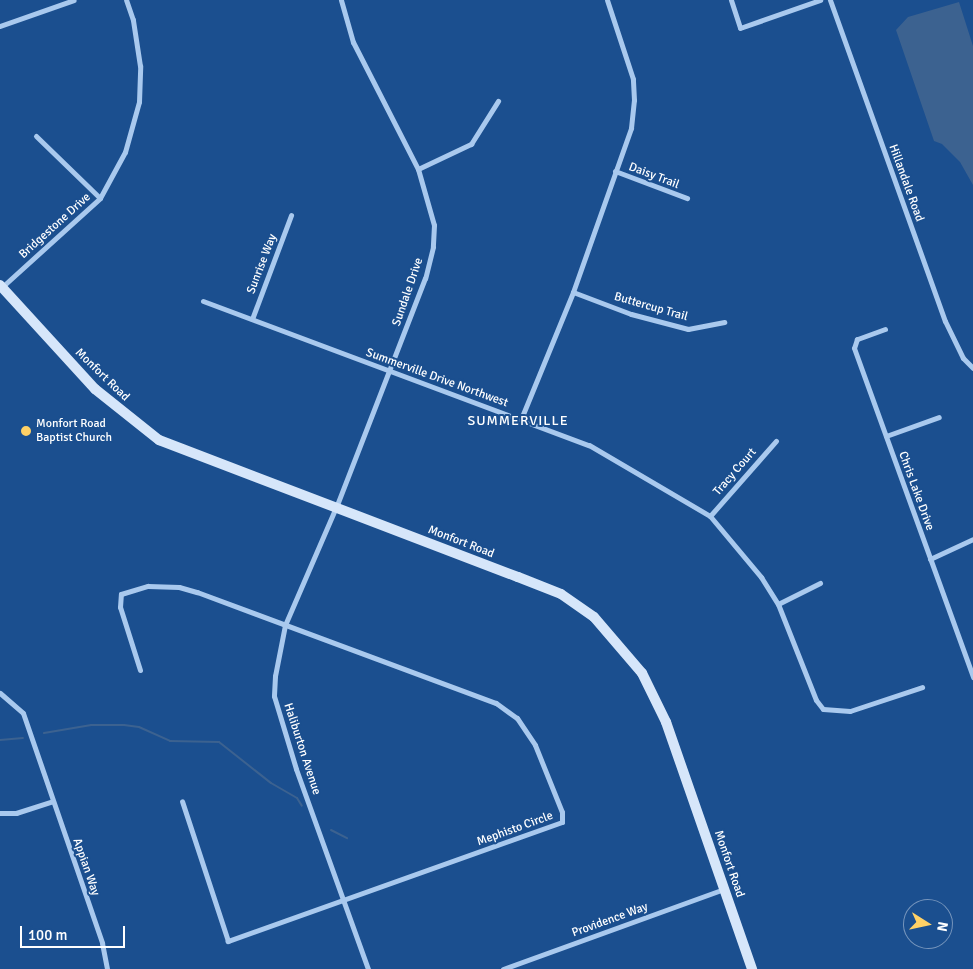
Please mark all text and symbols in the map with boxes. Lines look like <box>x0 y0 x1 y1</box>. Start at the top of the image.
street label: Hillandale Road <box>885 142 927 224</box>
street label: Daisy Trail <box>627 160 681 192</box>
street label: Bridgestone Drive <box>16 190 94 262</box>
street label: Sunrise Way <box>244 232 280 296</box>
street label: Sundale Drive <box>390 256 426 328</box>
street label: Buttercup Trail <box>612 290 690 324</box>
street label: Monfort Road <box>72 346 132 404</box>
street label: Summerville Drive Northwest <box>364 346 510 410</box>
district label: SUMMERVILLE <box>466 413 570 429</box>
place label: Monfort Road Baptist Church <box>36 417 112 445</box>
marker: Monfort Road Baptist Church <box>20 425 32 437</box>
street label: Tracy Court <box>710 445 760 499</box>
street label: Chris Lake Drive <box>895 450 937 532</box>
street label: Monfort Road <box>426 523 496 561</box>
street label: Haliburton Avenue <box>280 701 324 797</box>
street label: Mephisto Circle <box>475 809 555 849</box>
street label: Monfort Road <box>711 829 747 899</box>
street label: Appian Way <box>69 836 103 898</box>
north arrow <box>903 899 953 949</box>
street label: Providence Way <box>570 900 650 940</box>
scale bar <box>22 916 128 948</box>
text: N <box>933 920 951 933</box>
text: 100 m <box>28 926 68 944</box>

